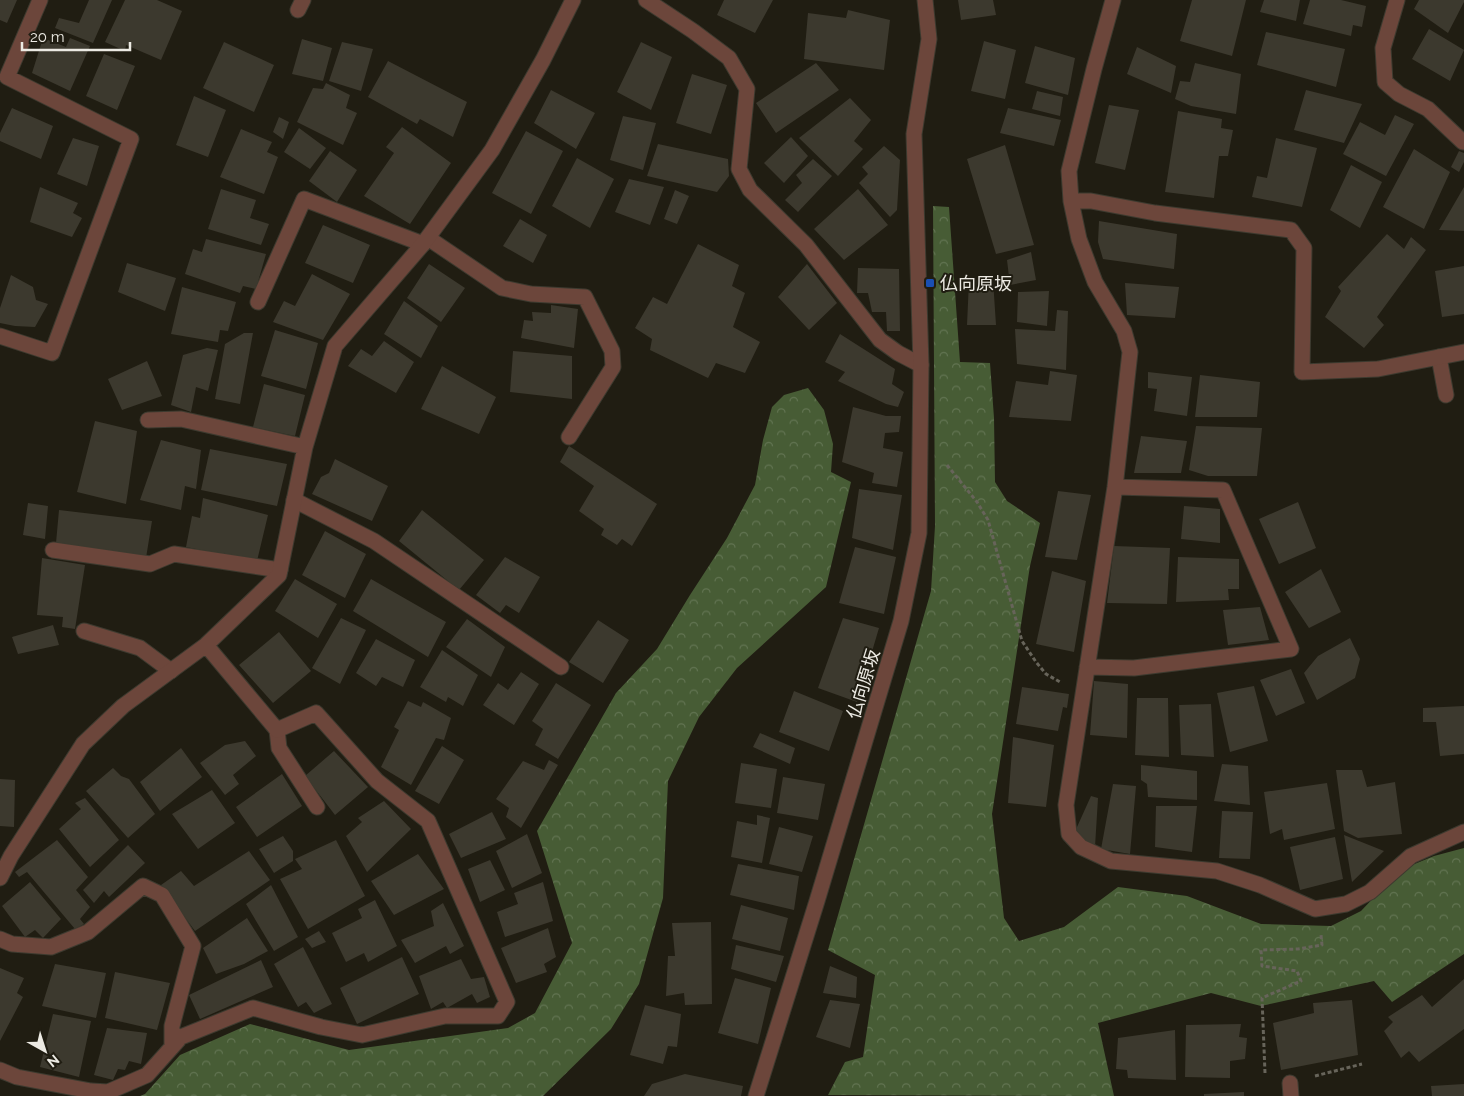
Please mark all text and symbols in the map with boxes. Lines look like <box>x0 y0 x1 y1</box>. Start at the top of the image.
scale bar <box>22 20 130 52</box>
text: 20 m <box>30 28 65 46</box>
place label: 仏向原坂 <box>940 273 1012 294</box>
marker: 仏向原坂 <box>924 277 936 289</box>
street label: 仏向原坂 <box>842 647 884 721</box>
north arrow <box>20 1026 70 1076</box>
text: N <box>44 1052 62 1071</box>

